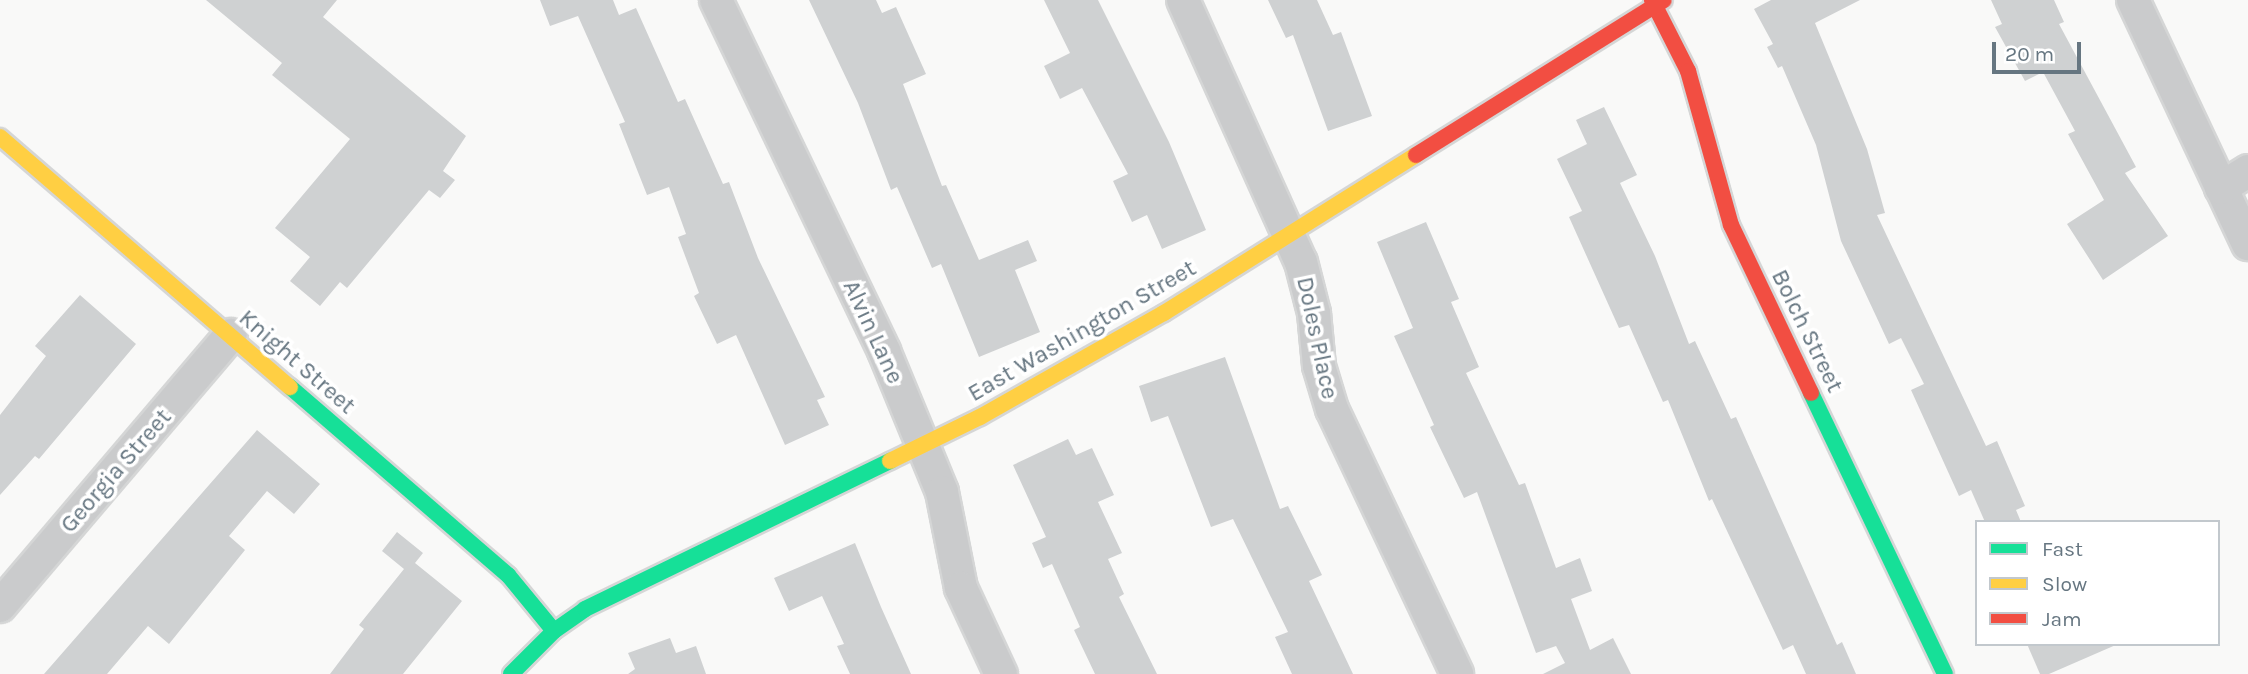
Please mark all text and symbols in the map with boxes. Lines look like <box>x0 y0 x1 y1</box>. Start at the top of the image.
scale bar <box>1996 28 2085 72</box>
text: 20 m <box>2005 42 2054 66</box>
street label: East Washington Street <box>963 254 1201 408</box>
street label: Bolch Street <box>1765 265 1849 397</box>
street label: Doles Place <box>1290 274 1344 402</box>
street label: Alvin Lane <box>836 276 910 388</box>
street label: Knight Street <box>233 304 361 420</box>
street label: Georgia Street <box>54 403 178 539</box>
legend <box>1975 520 2220 646</box>
text: Fast <box>2042 537 2083 561</box>
text: Slow <box>2042 572 2087 596</box>
text: Jam <box>2042 607 2082 631</box>

